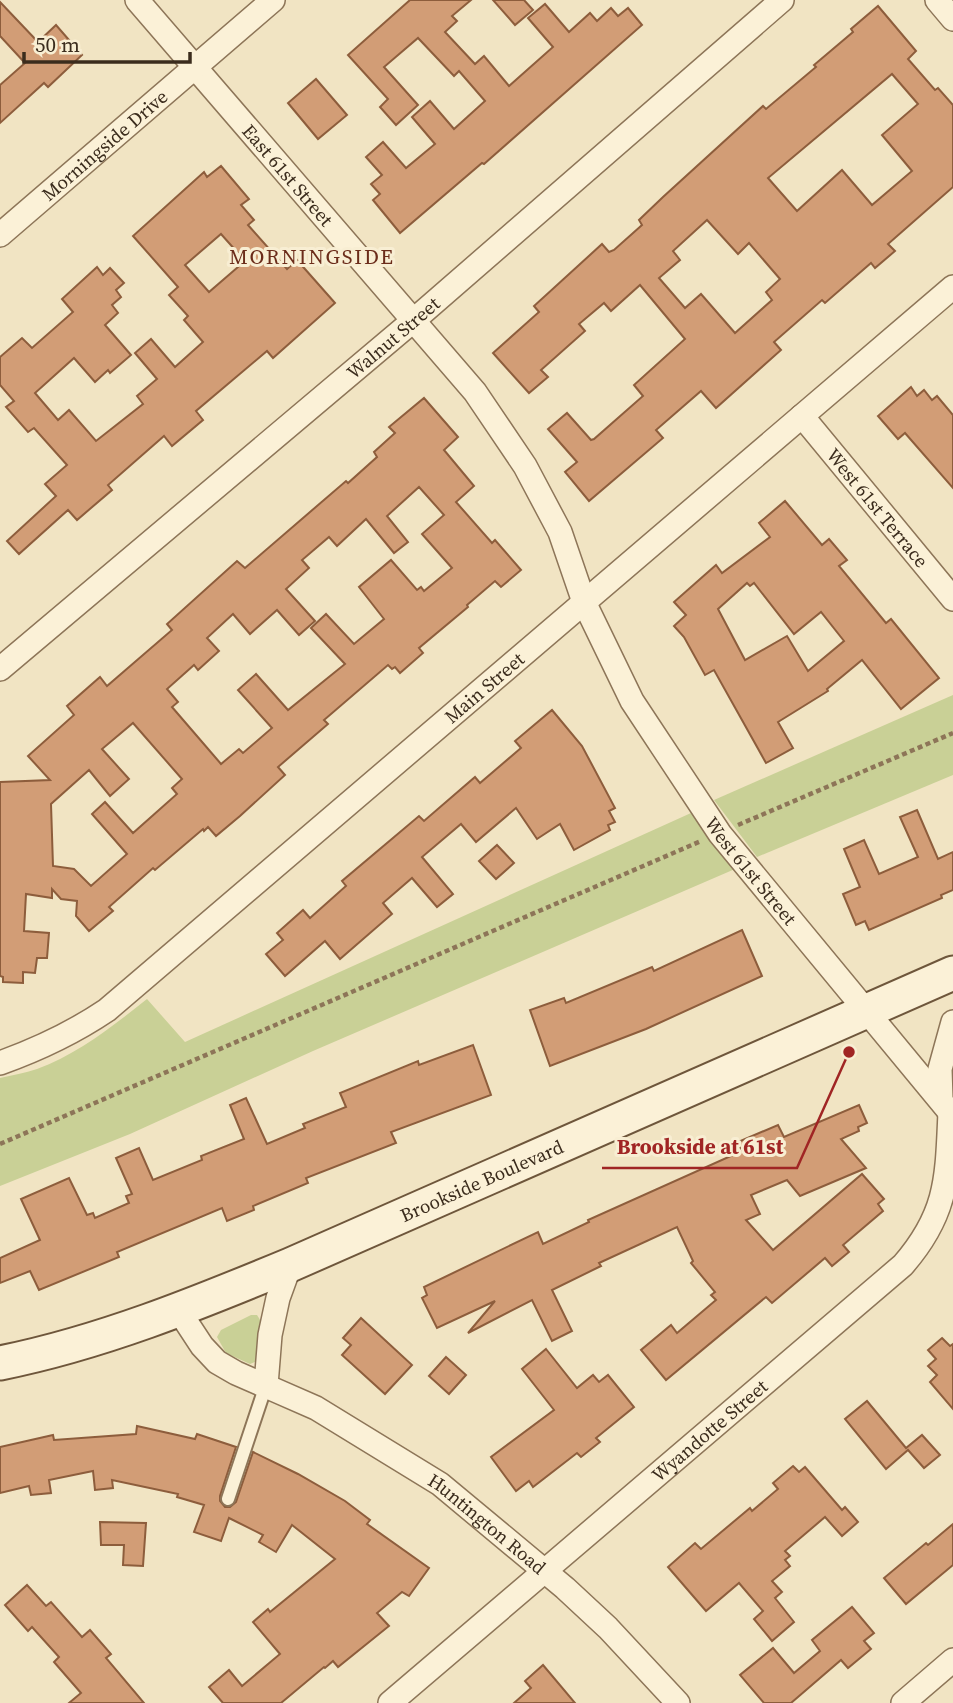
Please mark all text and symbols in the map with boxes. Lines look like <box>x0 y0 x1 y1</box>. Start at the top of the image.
scale bar <box>24 21 191 65</box>
text: 50 m <box>35 30 80 59</box>
street label: Morningside Drive <box>36 83 173 207</box>
street label: East 61st Street <box>236 118 340 232</box>
district label: MORNINGSIDE <box>229 242 395 271</box>
street label: Walnut Street <box>341 290 446 385</box>
street label: West 61st Terrace <box>821 443 935 573</box>
street label: Main Street <box>439 646 530 729</box>
street label: West 61st Street <box>699 811 803 931</box>
callout: Brookside at 61st <box>602 1126 797 1168</box>
text: Brookside at 61st <box>617 1132 784 1161</box>
street label: Brookside Boulevard <box>396 1133 567 1228</box>
street label: Wyandotte Street <box>646 1373 774 1487</box>
street label: Huntington Road <box>423 1467 552 1580</box>

